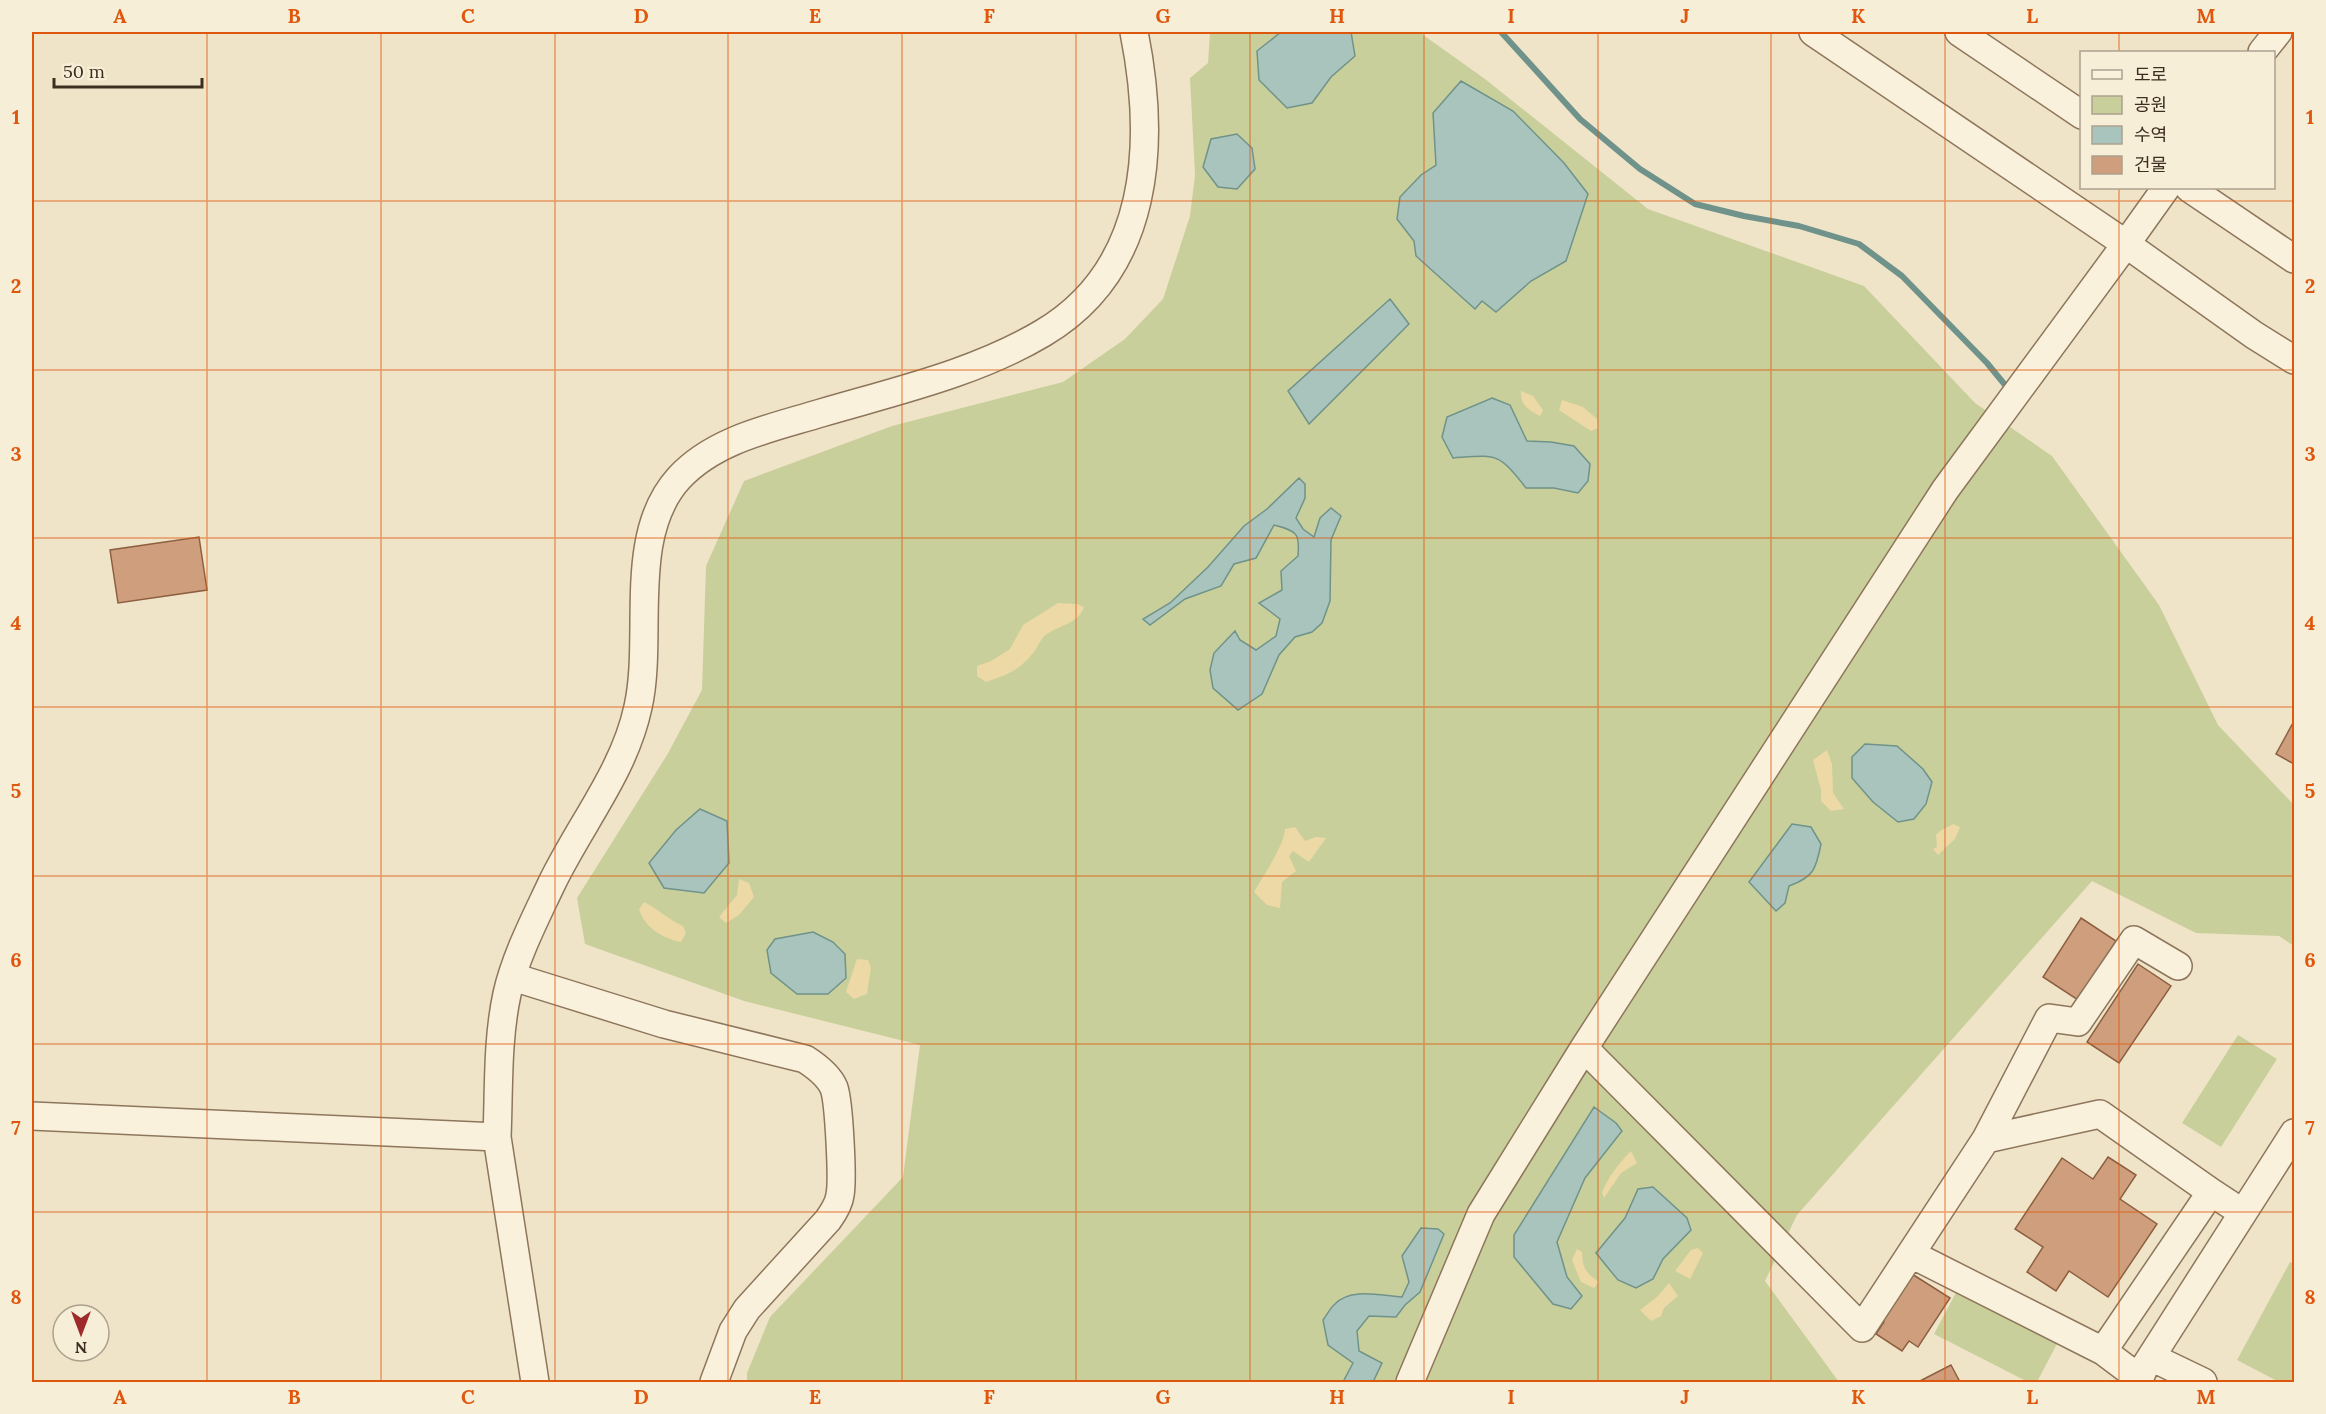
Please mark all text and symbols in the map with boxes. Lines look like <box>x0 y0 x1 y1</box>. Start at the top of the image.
text: A <box>113 3 127 28</box>
text: B <box>287 3 301 28</box>
text: C <box>461 3 475 28</box>
text: D <box>633 3 649 28</box>
text: E <box>809 3 821 28</box>
text: F <box>983 3 995 28</box>
text: G <box>1155 3 1171 28</box>
text: H <box>1329 3 1345 28</box>
text: I <box>1507 3 1515 28</box>
text: J <box>1680 3 1690 28</box>
text: K <box>1851 3 1866 28</box>
text: L <box>2026 3 2038 28</box>
text: M <box>2196 3 2216 28</box>
scale bar <box>54 51 202 89</box>
legend <box>2080 51 2275 189</box>
text: 50 m <box>63 60 105 83</box>
text: 도로 <box>2134 63 2167 86</box>
text: 공원 <box>2134 93 2167 116</box>
text: 1 <box>12 104 20 129</box>
text: 1 <box>2306 104 2314 129</box>
text: 수역 <box>2134 123 2167 146</box>
text: 건물 <box>2134 153 2167 176</box>
text: 2 <box>11 273 21 298</box>
text: 2 <box>2305 273 2315 298</box>
text: 3 <box>10 441 22 466</box>
text: 3 <box>2304 441 2316 466</box>
text: 4 <box>11 610 22 635</box>
text: 4 <box>2305 610 2316 635</box>
text: 5 <box>11 778 22 803</box>
text: 5 <box>2305 778 2316 803</box>
text: 6 <box>10 947 22 972</box>
text: 6 <box>2304 947 2316 972</box>
text: 7 <box>11 1115 21 1140</box>
text: 7 <box>2305 1115 2315 1140</box>
text: 8 <box>10 1284 22 1309</box>
text: 8 <box>2304 1284 2316 1309</box>
north arrow <box>51 1303 111 1363</box>
text: N <box>75 1338 87 1358</box>
text: A <box>113 1384 127 1409</box>
text: B <box>287 1384 301 1409</box>
text: C <box>461 1384 475 1409</box>
text: D <box>633 1384 649 1409</box>
text: E <box>809 1384 821 1409</box>
text: F <box>983 1384 995 1409</box>
text: G <box>1155 1384 1171 1409</box>
text: H <box>1329 1384 1345 1409</box>
text: I <box>1507 1384 1515 1409</box>
text: J <box>1680 1384 1690 1409</box>
text: K <box>1851 1384 1866 1409</box>
text: L <box>2026 1384 2038 1409</box>
text: M <box>2196 1384 2216 1409</box>

